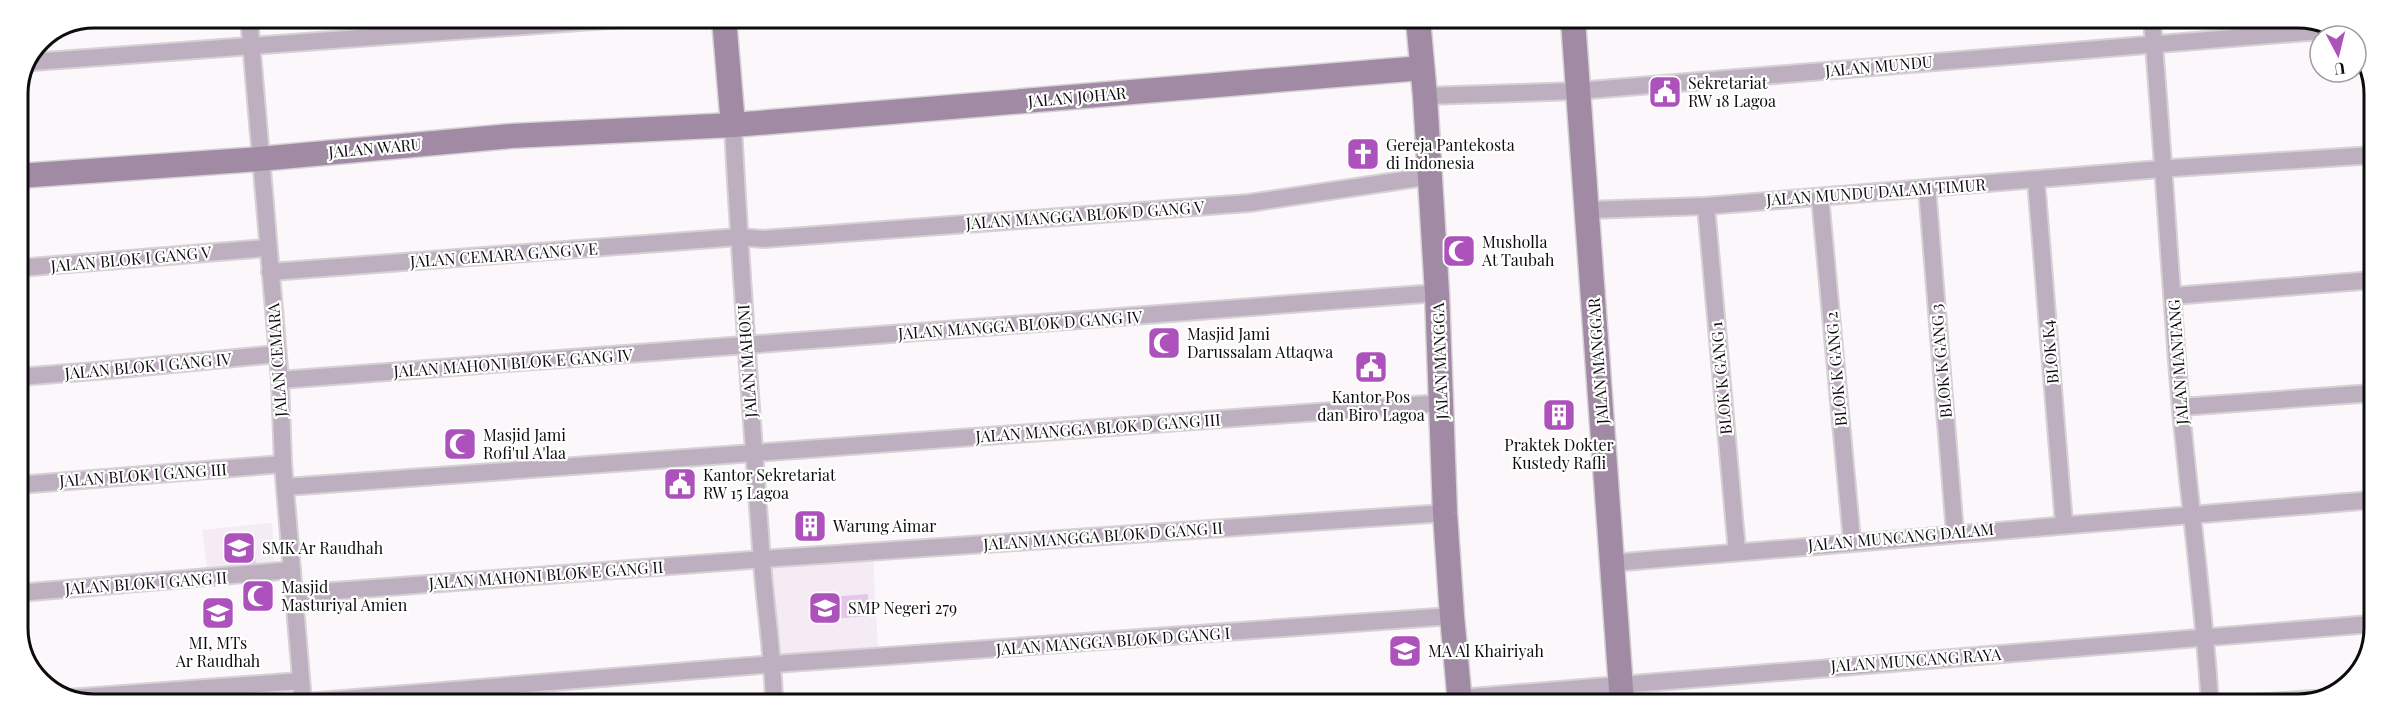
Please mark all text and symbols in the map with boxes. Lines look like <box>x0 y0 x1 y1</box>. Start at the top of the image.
north arrow <box>2308 24 2368 84</box>
street label: JALAN MUNDU <box>1823 50 1934 81</box>
text: U <box>2333 58 2347 80</box>
place label: Sekretariat RW 18 Lagoa <box>1688 72 1776 111</box>
public building icon: Sekretariat RW 18 Lagoa <box>1647 74 1683 110</box>
street label: JALAN JOHAR <box>1026 82 1127 111</box>
street label: JALAN WARU <box>327 133 422 162</box>
place label: Gereja Pantekosta di Indonesia <box>1386 134 1515 173</box>
church icon: Gereja Pantekosta di Indonesia <box>1345 136 1381 172</box>
street label: JALAN MUNDU DALAM TIMUR <box>1764 173 1987 210</box>
street label: JALAN MANGGA BLOK D GANG V <box>964 196 1206 233</box>
place label: Musholla At Taubah <box>1481 231 1555 270</box>
mosque icon: Musholla At Taubah <box>1441 233 1477 269</box>
street label: JALAN CEMARA GANG V E <box>408 237 599 272</box>
street label: JALAN BLOK I GANG V <box>49 241 213 276</box>
street label: JALAN MANGGAR <box>1583 296 1612 426</box>
street label: JALAN MANTANG <box>2163 299 2192 426</box>
street label: JALAN CEMARA <box>262 301 291 419</box>
street label: JALAN MANGGA <box>1427 301 1452 421</box>
street label: BLOK K GANG 3 <box>1925 303 1956 419</box>
street label: JALAN MAHONI <box>732 304 761 419</box>
street label: JALAN MANGGA BLOK D GANG IV <box>896 305 1144 344</box>
street label: BLOK K GANG 2 <box>1820 311 1851 427</box>
street label: BLOK K4 <box>2036 319 2063 385</box>
street label: BLOK K GANG 1 <box>1705 321 1736 435</box>
place label: Masjid Jami Darussalam Attaqwa <box>1187 323 1333 362</box>
mosque icon: Masjid Jami Darussalam Attaqwa <box>1146 325 1182 361</box>
street label: JALAN MAHONI BLOK E GANG IV <box>392 344 634 381</box>
street label: JALAN BLOK I GANG IV <box>63 348 233 383</box>
public building icon: Kantor Pos dan Biro Lagoa <box>1353 349 1389 385</box>
place label: Kantor Pos dan Biro Lagoa <box>1317 386 1425 425</box>
building icon: Praktek Dokter Kustedy Rafli <box>1541 397 1577 433</box>
street label: JALAN MANGGA BLOK D GANG III <box>974 408 1221 447</box>
place label: Masjid Jami Rofi'ul A'laa <box>483 424 566 463</box>
mosque icon: Masjid Jami Rofi'ul A'laa <box>442 426 478 462</box>
place label: Praktek Dokter Kustedy Rafli <box>1504 434 1614 473</box>
street label: JALAN BLOK I GANG III <box>58 458 227 491</box>
place label: Kantor Sekretariat RW 15 Lagoa <box>703 464 836 503</box>
public building icon: Kantor Sekretariat RW 15 Lagoa <box>662 466 698 502</box>
building icon: Warung Aimar <box>792 508 828 544</box>
place label: Warung Aimar <box>832 515 936 536</box>
street label: JALAN MANGGA BLOK D GANG II <box>982 517 1223 554</box>
street label: JALAN MUNCANG DALAM <box>1806 518 1995 555</box>
school or university icon: SMK Ar Raudhah <box>221 530 257 566</box>
place label: SMK Ar Raudhah <box>262 537 384 558</box>
street label: JALAN MAHONI BLOK E GANG II <box>427 556 664 593</box>
street label: JALAN BLOK I GANG II <box>63 566 228 599</box>
place label: Masjid Masturiyal Amien <box>281 576 408 615</box>
mosque icon: Masjid Masturiyal Amien <box>240 578 276 614</box>
school or university icon: SMP Negeri 279 <box>807 590 843 626</box>
school or university icon: MI, MTs Ar Raudhah <box>200 595 236 631</box>
place label: SMP Negeri 279 <box>848 597 957 618</box>
street label: JALAN MANGGA BLOK D GANG I <box>994 622 1231 659</box>
place label: MI, MTs Ar Raudhah <box>175 632 261 671</box>
school or university icon: MA Al Khairiyah <box>1387 633 1423 669</box>
place label: MA Al Khairiyah <box>1428 640 1544 661</box>
street label: JALAN MUNCANG RAYA <box>1829 643 2003 676</box>

